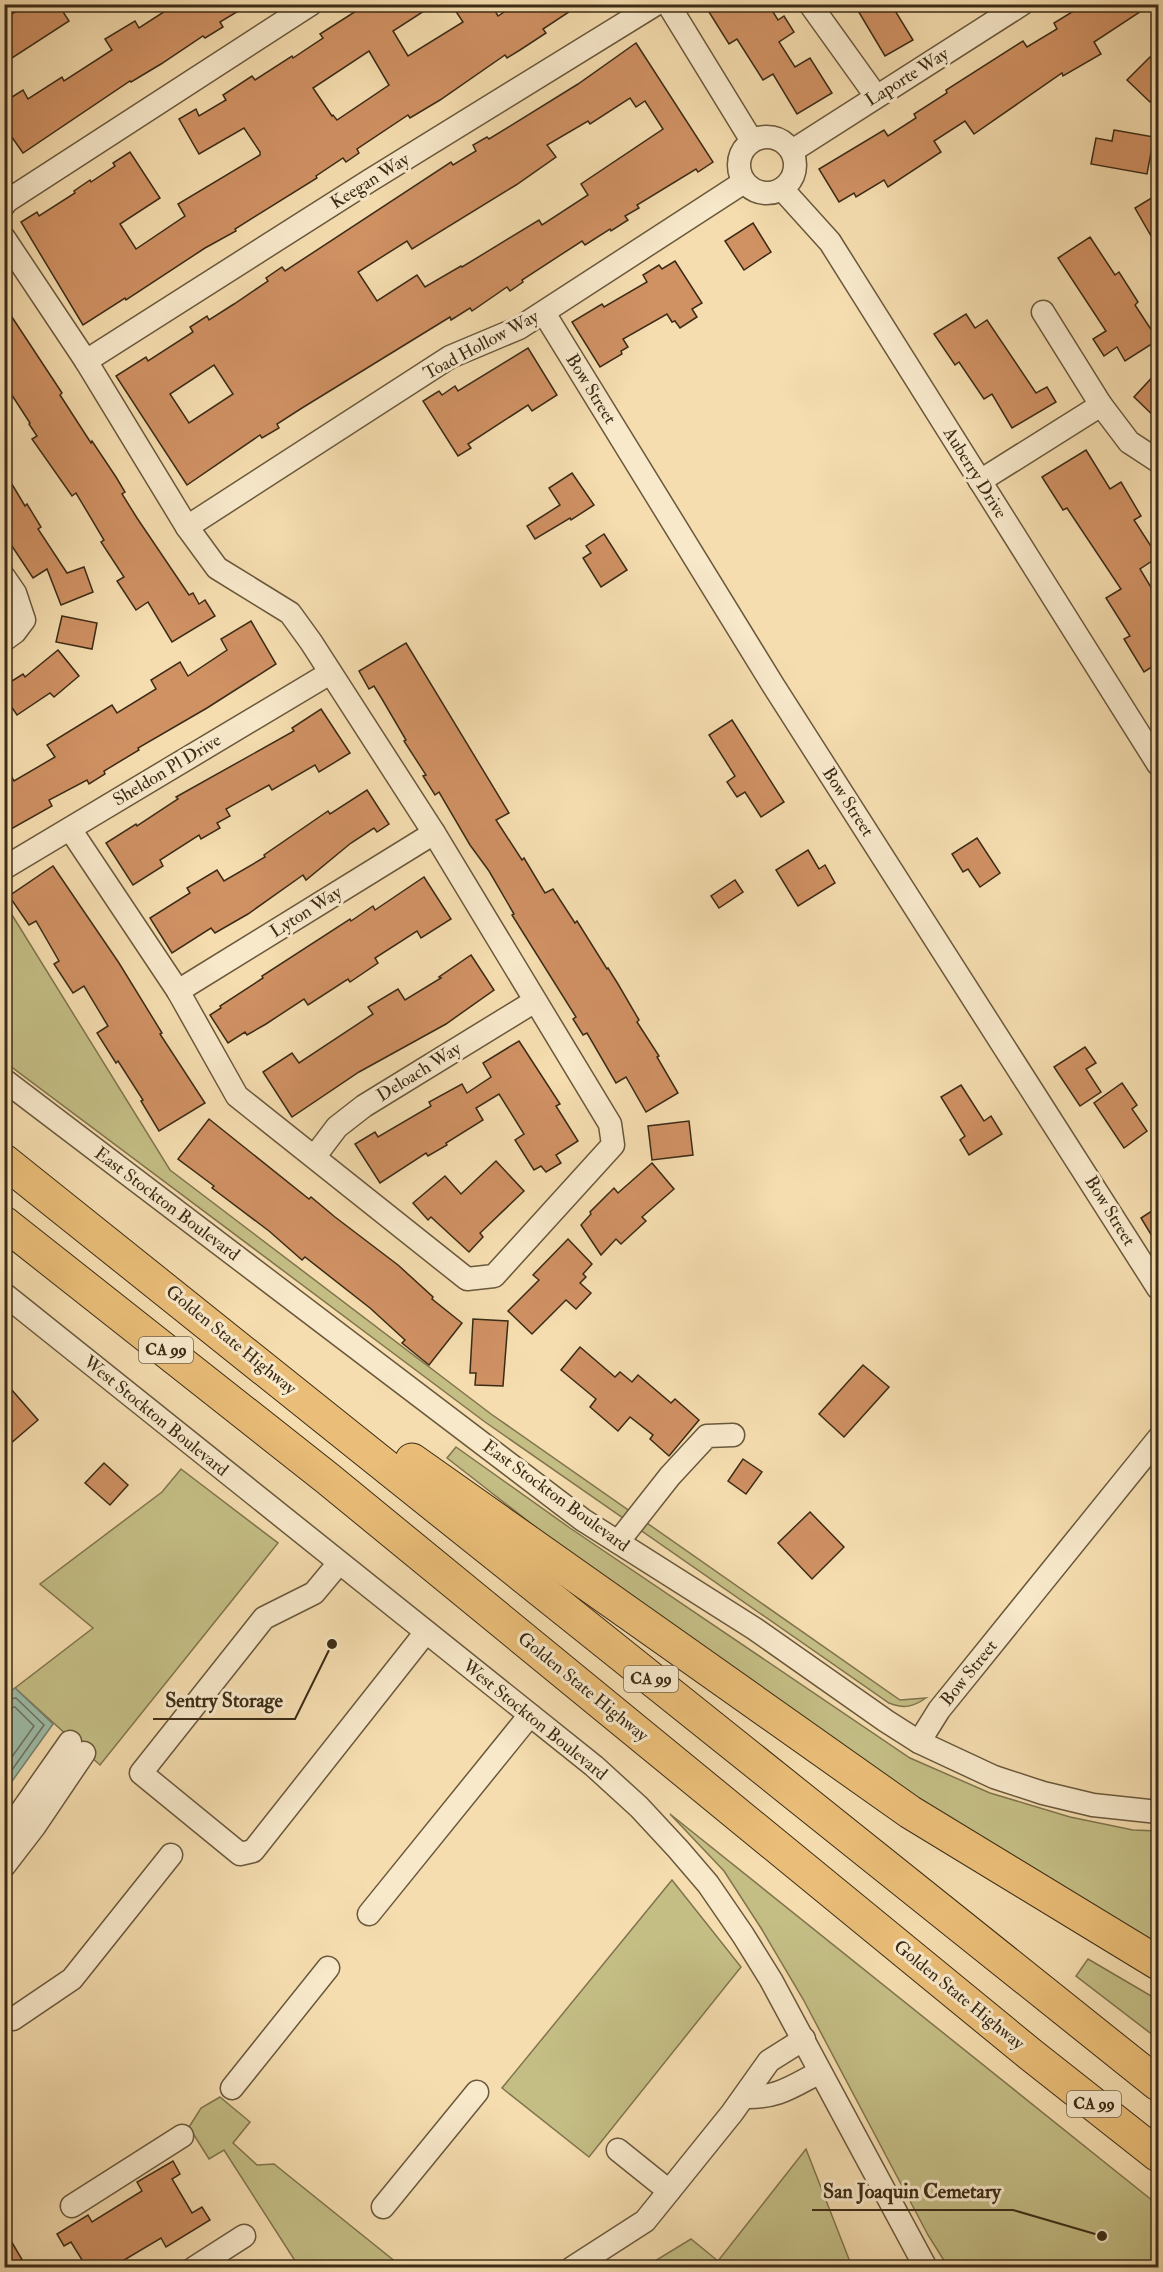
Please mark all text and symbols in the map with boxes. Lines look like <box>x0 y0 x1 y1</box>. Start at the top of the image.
street label: Laporte Way <box>861 42 954 112</box>
street label: Keegan Way <box>326 147 415 214</box>
street label: Toad Hollow Way <box>419 304 544 385</box>
street label: Bow Street <box>560 350 622 429</box>
street label: Auberry Drive <box>937 422 1012 523</box>
street label: Sheldon Pl Drive <box>109 728 226 811</box>
street label: Bow Street <box>817 763 879 841</box>
street label: Lyton Way <box>266 880 347 943</box>
street label: Deloach Way <box>373 1036 466 1107</box>
street label: East Stockton Boulevard <box>90 1142 244 1266</box>
street label: Bow Street <box>1079 1172 1141 1251</box>
street label: Golden State Highway <box>161 1280 302 1401</box>
road number: CA 99 <box>139 1337 193 1363</box>
street label: West Stockton Boulevard <box>78 1350 233 1482</box>
street label: East Stockton Boulevard <box>478 1435 634 1557</box>
street label: Golden State Highway <box>513 1627 654 1748</box>
street label: Bow Street <box>935 1635 1003 1711</box>
street label: West Stockton Boulevard <box>457 1654 612 1786</box>
road number: CA 99 <box>624 1666 678 1692</box>
callout: Sentry Storage <box>153 1681 295 1719</box>
text: Sentry Storage <box>165 1688 283 1714</box>
street label: Golden State Highway <box>889 1935 1030 2056</box>
road number: CA 99 <box>1067 2091 1121 2117</box>
callout: San Joaquin Cemetary <box>812 2172 1013 2210</box>
text: San Joaquin Cemetary <box>823 2179 1002 2205</box>

